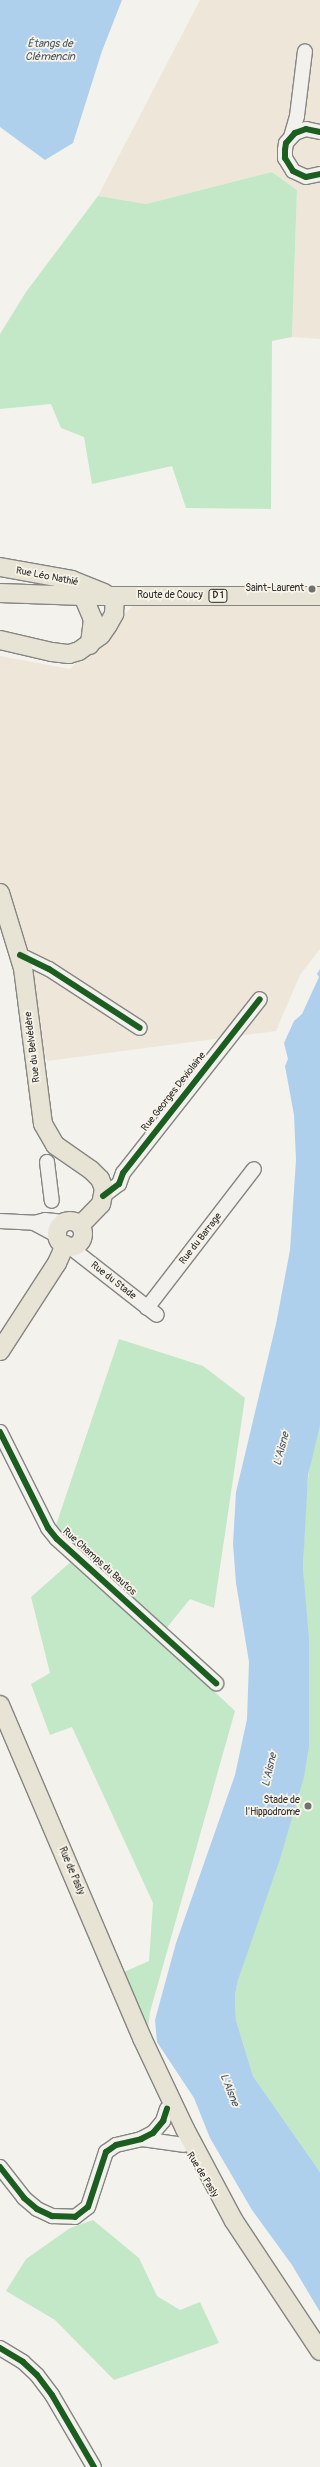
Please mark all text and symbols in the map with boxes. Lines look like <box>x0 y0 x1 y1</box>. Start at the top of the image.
water label: Étangs de Clémencin <box>25 38 75 64</box>
street label: Rue Léo Nathié <box>15 565 79 589</box>
place label: Saint-Laurent <box>245 583 304 595</box>
marker: Saint-Laurent <box>307 584 317 594</box>
road number: D 1 <box>208 589 228 603</box>
street label: Route de Coucy <box>137 590 203 602</box>
street label: Rue du Belvédère <box>23 1011 43 1083</box>
street label: Rue Georges Deviolaine <box>139 1050 209 1134</box>
street label: Rue du Barrage <box>177 1211 225 1267</box>
street label: Rue du Stade <box>88 1260 138 1302</box>
water label: L'Aisne <box>271 1431 293 1467</box>
street label: Rue Champs du Bautos <box>60 1526 138 1598</box>
water label: L'Aisne <box>260 1752 280 1788</box>
place label: Stade de l'Hippodrome <box>246 1794 300 1818</box>
marker: Stade de l'Hippodrome <box>303 1801 313 1811</box>
street label: Rue de Pasly <box>56 1845 86 1897</box>
water label: L'Aisne <box>217 2072 241 2108</box>
street label: Rue de Pasly <box>183 2150 221 2200</box>

